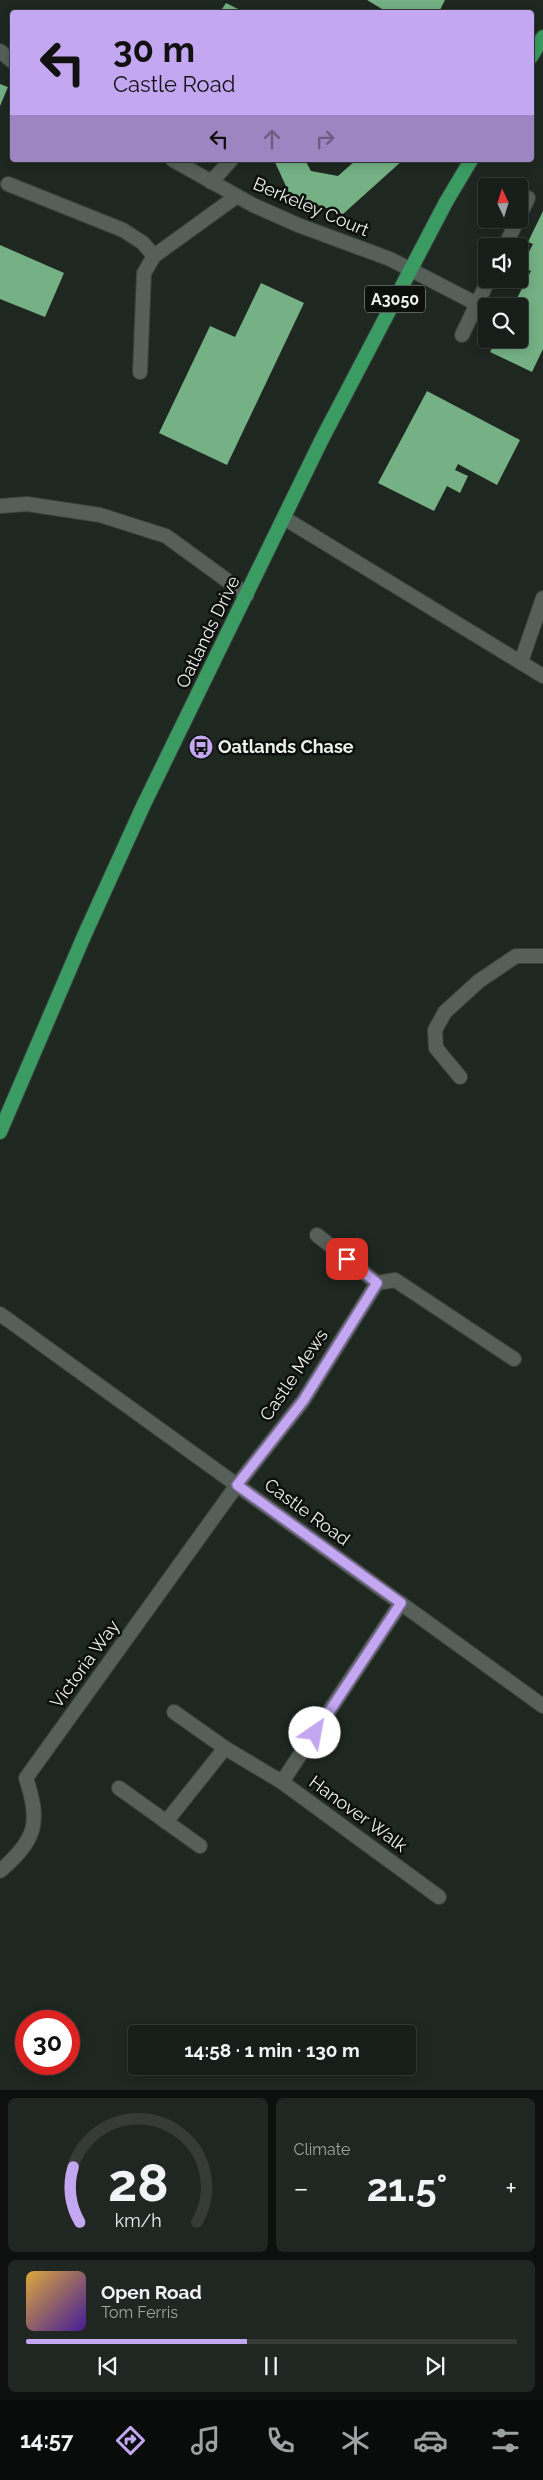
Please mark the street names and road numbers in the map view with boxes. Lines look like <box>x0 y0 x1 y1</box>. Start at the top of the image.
street label: Berkeley Court <box>250 173 372 240</box>
road number: A3050 <box>365 286 425 312</box>
street label: Oatlands Drive <box>171 572 244 691</box>
street label: Castle Mews <box>255 1325 332 1425</box>
street label: Castle Road <box>261 1474 354 1550</box>
street label: Victoria Way <box>46 1615 124 1712</box>
street label: Hanover Walk <box>305 1771 412 1856</box>

